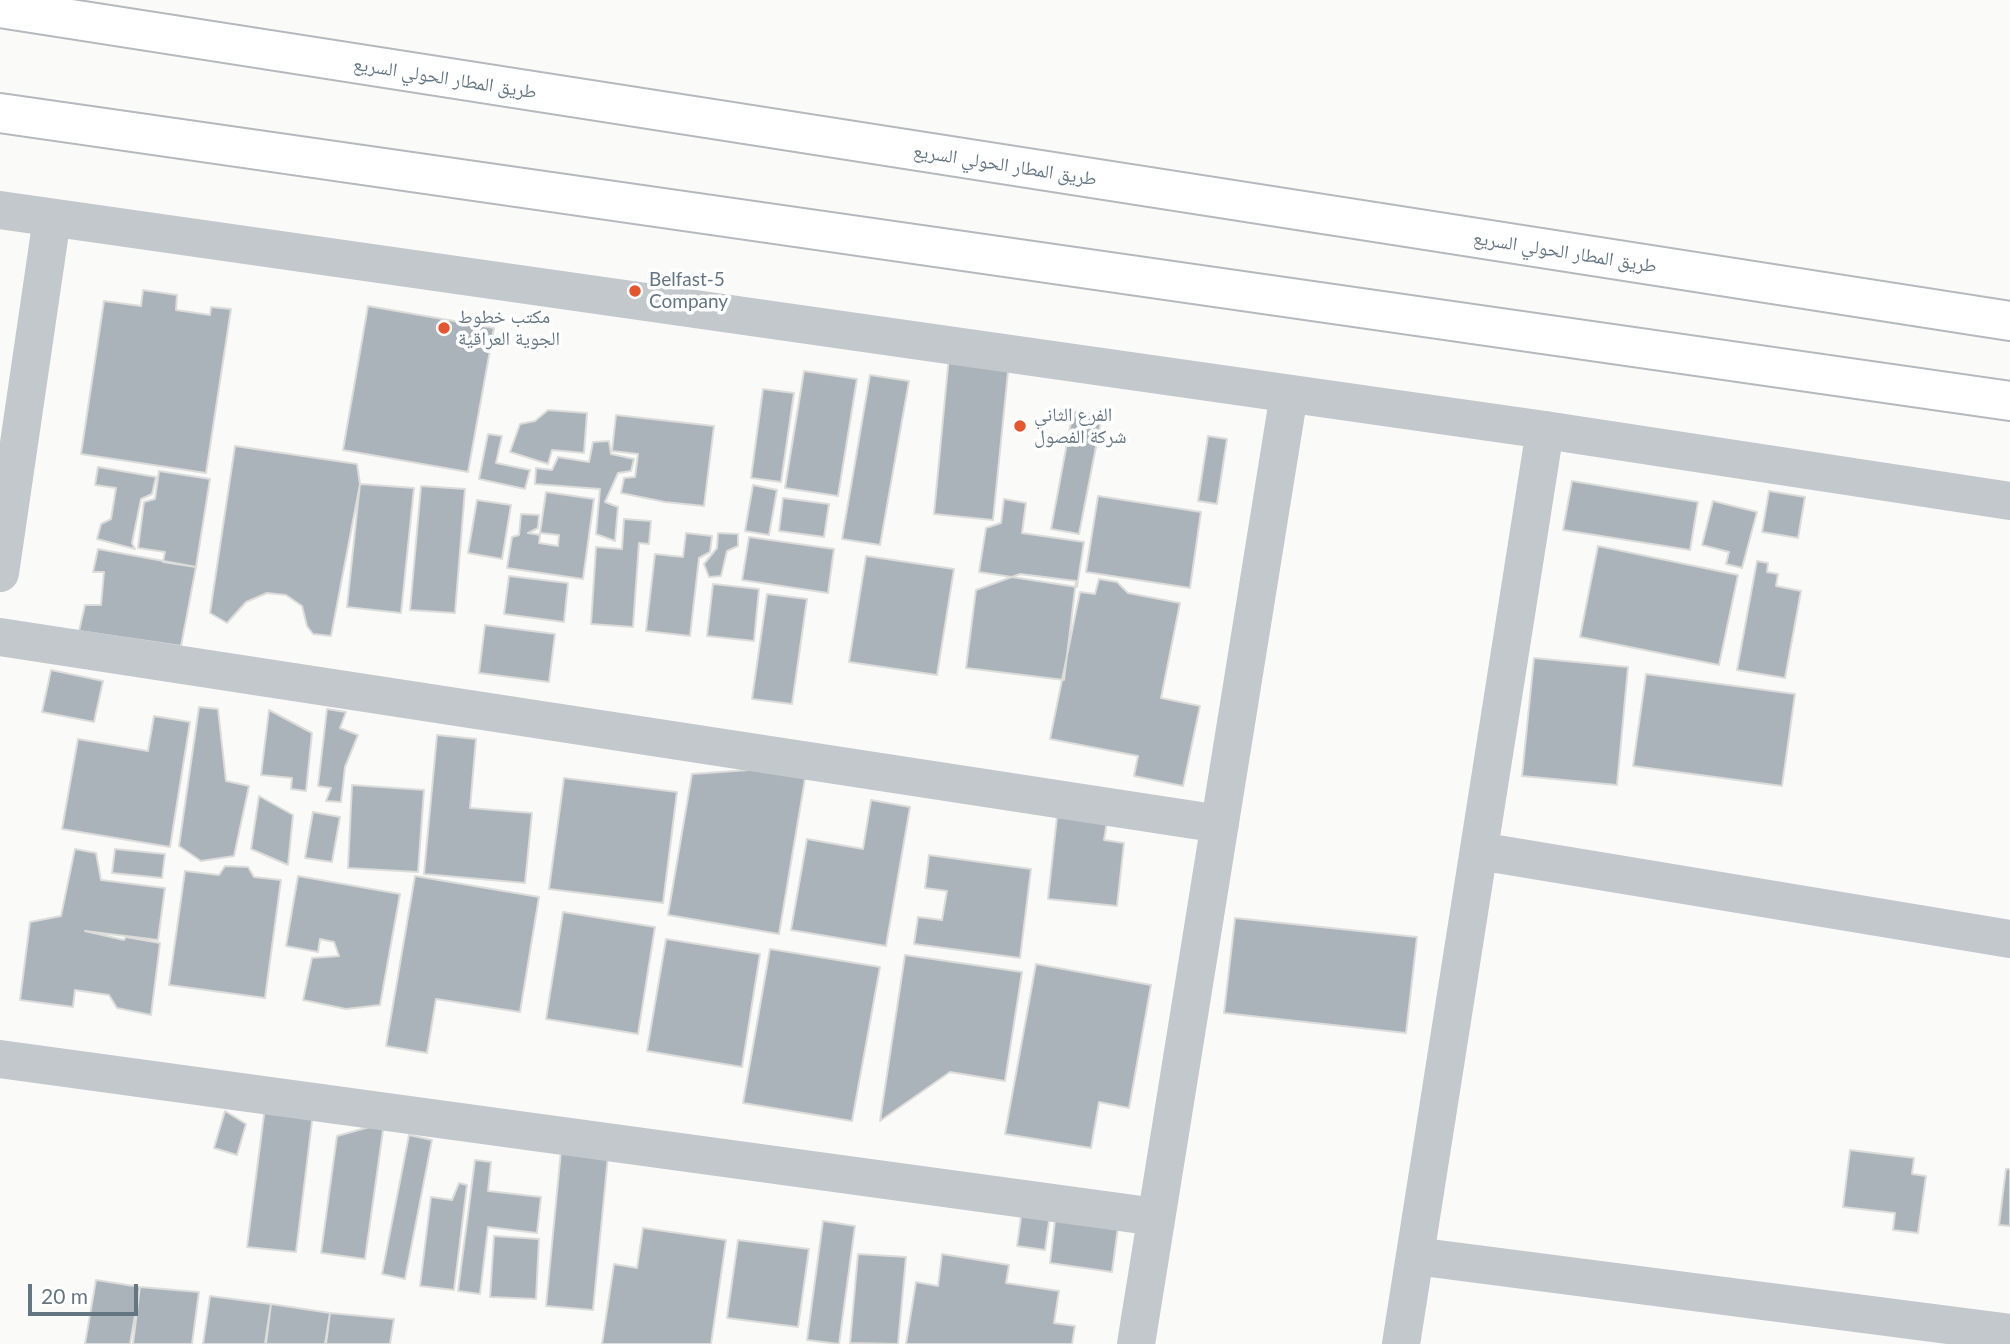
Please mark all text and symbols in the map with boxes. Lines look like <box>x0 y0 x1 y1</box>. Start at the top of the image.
street label: طريق المطار الحولي السريع <box>352 52 538 104</box>
street label: طريق المطار الحولي السريع <box>912 139 1098 191</box>
street label: طريق المطار الحولي السريع <box>1472 226 1658 278</box>
place label: Belfast-5 Company <box>649 269 728 313</box>
marker: Belfast-5 Company <box>627 283 643 299</box>
place label: مكتب خطوط الجوية العراقية <box>458 306 560 350</box>
marker: مكتب خطوط الجوية العراقية <box>436 320 452 336</box>
place label: الفرع الثاني شركة الفصول <box>1034 404 1126 448</box>
marker: الفرع الثاني شركة الفصول <box>1012 418 1028 434</box>
scale bar <box>32 1270 142 1314</box>
text: 20 m <box>41 1283 88 1308</box>

